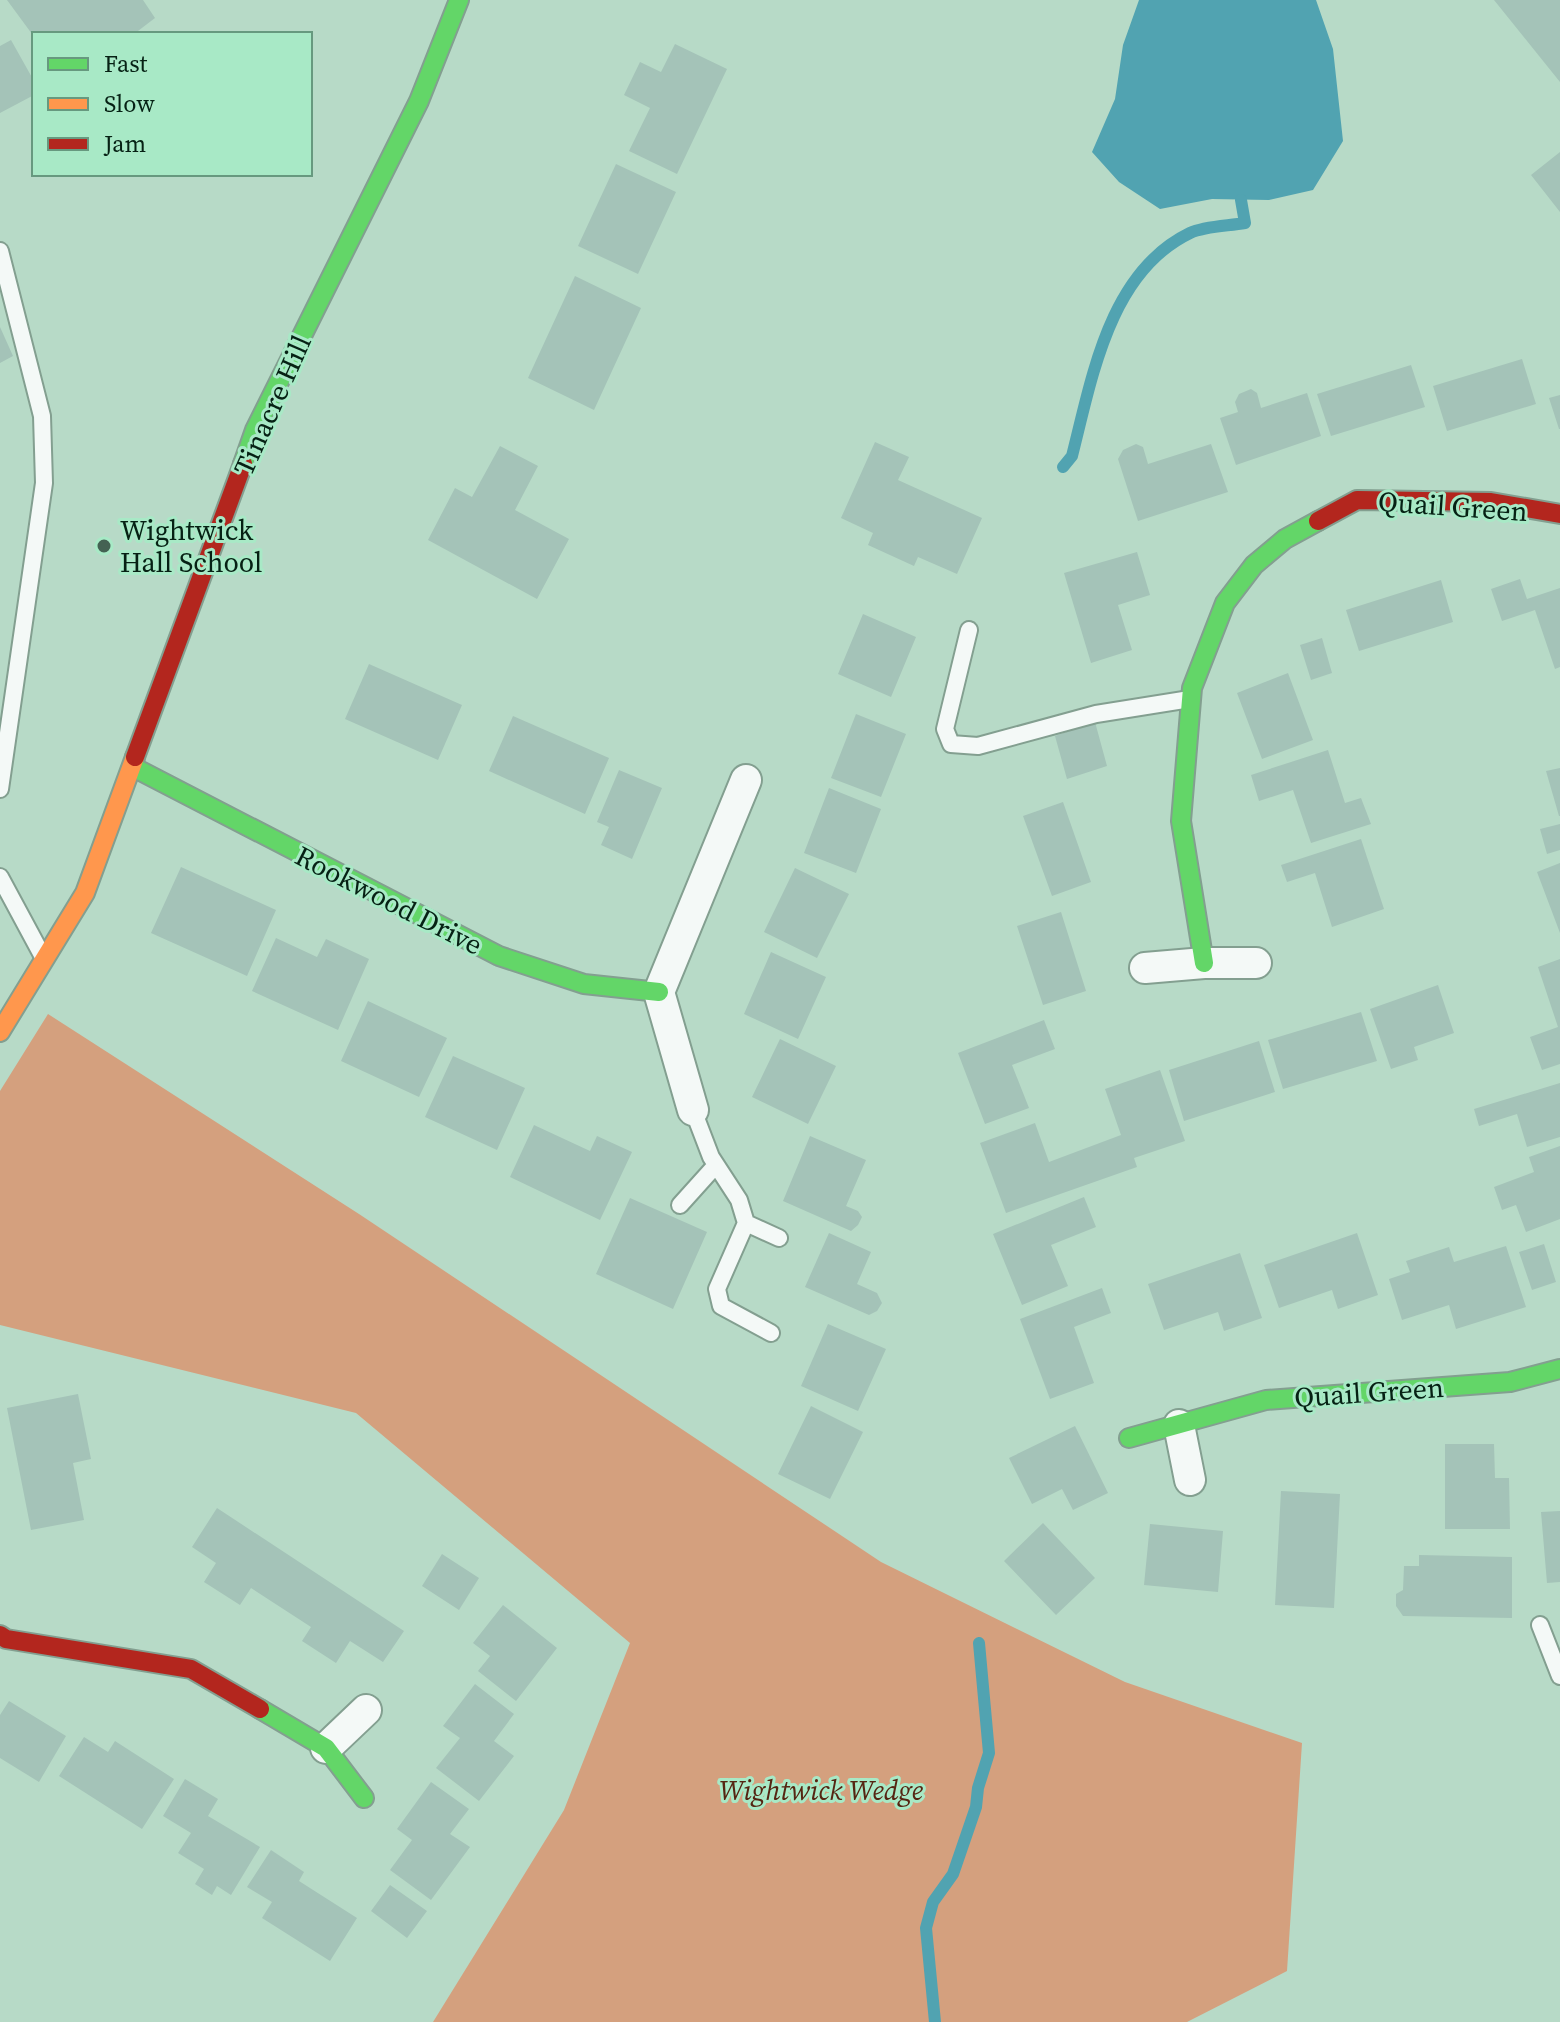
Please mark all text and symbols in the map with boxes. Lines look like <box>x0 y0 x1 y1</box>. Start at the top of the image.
legend <box>32 32 312 176</box>
text: Fast <box>104 47 148 80</box>
text: Slow <box>104 87 155 120</box>
text: Jam <box>103 127 146 160</box>
street label: Tinacre Hill <box>224 329 320 481</box>
street label: Quail Green <box>1377 482 1529 530</box>
place label: Wightwick Hall School <box>120 511 262 581</box>
marker: Wightwick Hall School <box>95 537 113 555</box>
street label: Rookwood Drive <box>289 836 489 964</box>
street label: Quail Green <box>1293 1368 1445 1416</box>
park label: Wightwick Wedge <box>719 1771 924 1809</box>

